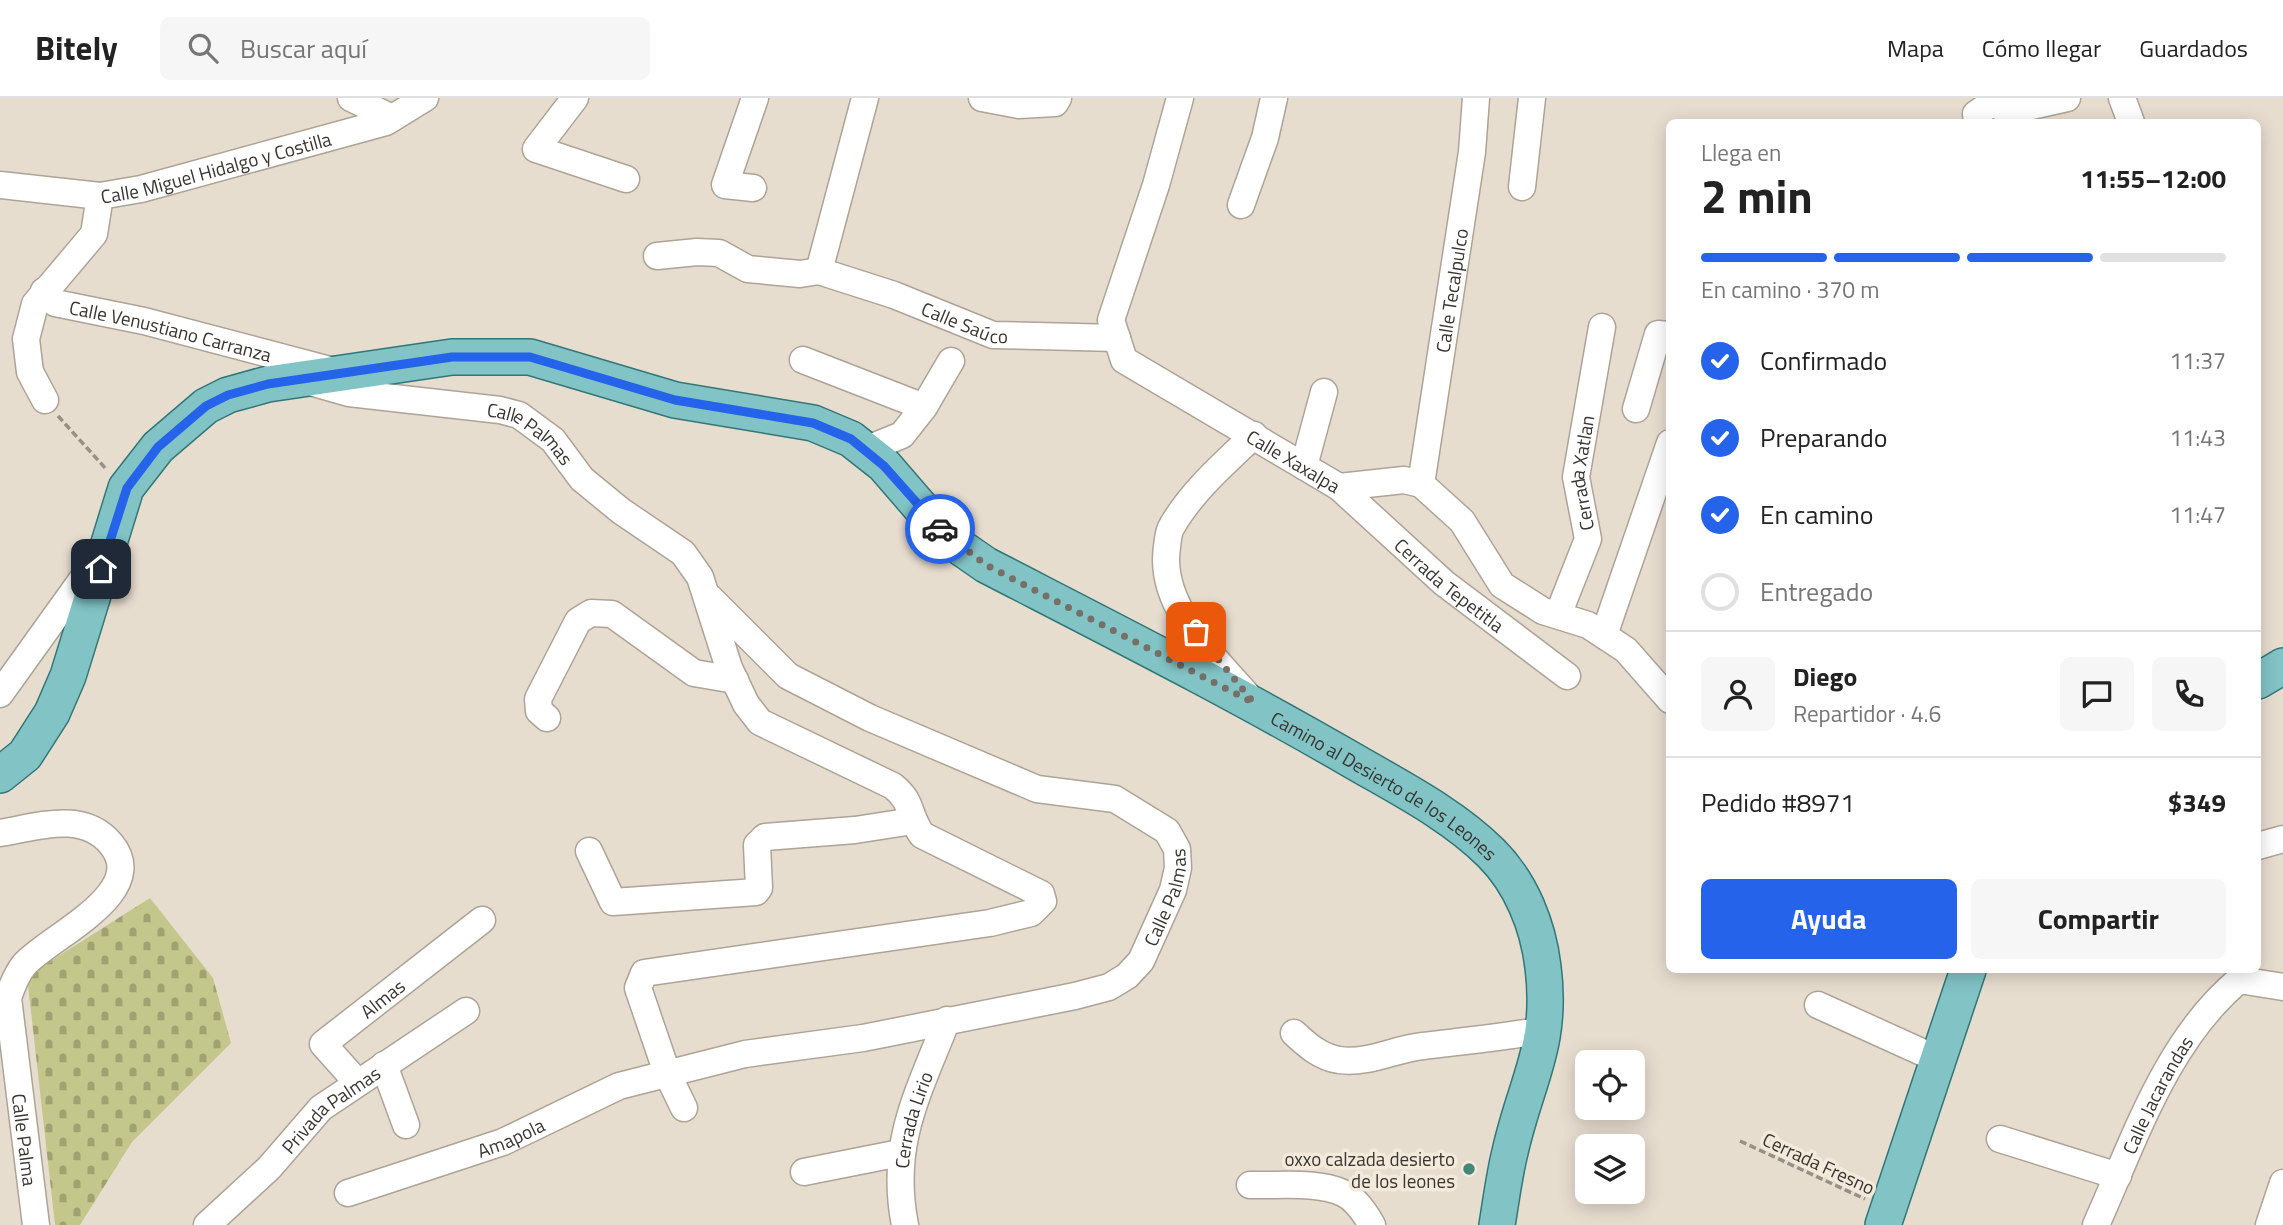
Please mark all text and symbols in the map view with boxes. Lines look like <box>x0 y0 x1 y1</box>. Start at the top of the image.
search box <box>160 17 650 80</box>
text: Bitely <box>35 23 118 73</box>
icon: search <box>184 29 222 67</box>
text: Buscar aquí <box>240 29 367 68</box>
text: Mapa <box>1887 30 1944 66</box>
text: Cómo llegar <box>1982 30 2101 66</box>
text: Guardados <box>2139 30 2248 66</box>
street label: Calle Miguel Hidalgo y Costilla <box>98 123 335 210</box>
text: Llega en <box>1701 135 1781 170</box>
text: 11:55–12:00 <box>2080 159 2226 198</box>
text: 2 min <box>1701 161 1813 231</box>
street label: Calle Tecalpulco <box>1427 226 1475 354</box>
text: En camino · 370 m <box>1701 272 1879 307</box>
street label: Calle Venustiano Carranza <box>67 292 275 369</box>
street label: Calle Saúco <box>917 293 1008 350</box>
text: Confirmado <box>1760 341 1887 380</box>
icon: check <box>1701 342 1739 380</box>
text: 11:37 <box>2169 343 2226 378</box>
street label: Calle Palmas <box>486 394 581 471</box>
street label: Cerrada Xatlan <box>1561 413 1601 533</box>
text: Preparando <box>1760 418 1887 457</box>
icon: check <box>1701 419 1739 457</box>
text: 11:43 <box>2169 420 2226 455</box>
street label: Calle Xaxalpa <box>1242 421 1347 500</box>
courier <box>905 494 975 564</box>
text: En camino <box>1760 495 1874 534</box>
icon: check <box>1701 496 1739 534</box>
text: 11:47 <box>2169 497 2226 532</box>
icon: car <box>921 510 959 548</box>
street label: Cerrada Tepetitla <box>1388 530 1511 639</box>
pin <box>71 539 131 599</box>
icon: home <box>82 550 120 588</box>
text: Entregado <box>1760 572 1873 611</box>
pin <box>1166 602 1226 662</box>
icon: bag <box>1177 613 1215 651</box>
button: person <box>1701 657 1775 731</box>
text: Diego <box>1793 657 1857 696</box>
button: chat <box>2060 657 2134 731</box>
button: phone <box>2152 657 2226 731</box>
text: Repartidor · 4.6 <box>1793 696 1941 731</box>
street label: Camino al Desierto de los Leones <box>1266 703 1505 867</box>
text: Pedido #8971 <box>1701 783 1855 822</box>
text: $349 <box>2168 783 2226 822</box>
street label: Calle Palmas <box>1135 848 1192 950</box>
button: Ayuda <box>1701 879 1957 959</box>
button: Compartir <box>1971 879 2226 959</box>
street label: Almas <box>354 971 411 1025</box>
street label: Calle Jacarandas <box>2114 1029 2200 1158</box>
map controls <box>1575 1050 1645 1204</box>
button: locate <box>1575 1050 1645 1120</box>
street label: Privada Palmas <box>274 1058 386 1159</box>
street label: Cerrada Lirio <box>886 1067 939 1170</box>
street label: Calle Palma <box>5 1092 46 1188</box>
street label: Amapola <box>473 1110 550 1164</box>
street label: Cerrada Fresno <box>1758 1124 1880 1202</box>
button: layers <box>1575 1134 1645 1204</box>
place label: oxxo calzada desierto de los leones <box>1284 1144 1455 1195</box>
marker: oxxo calzada desierto de los leones <box>1461 1161 1477 1177</box>

